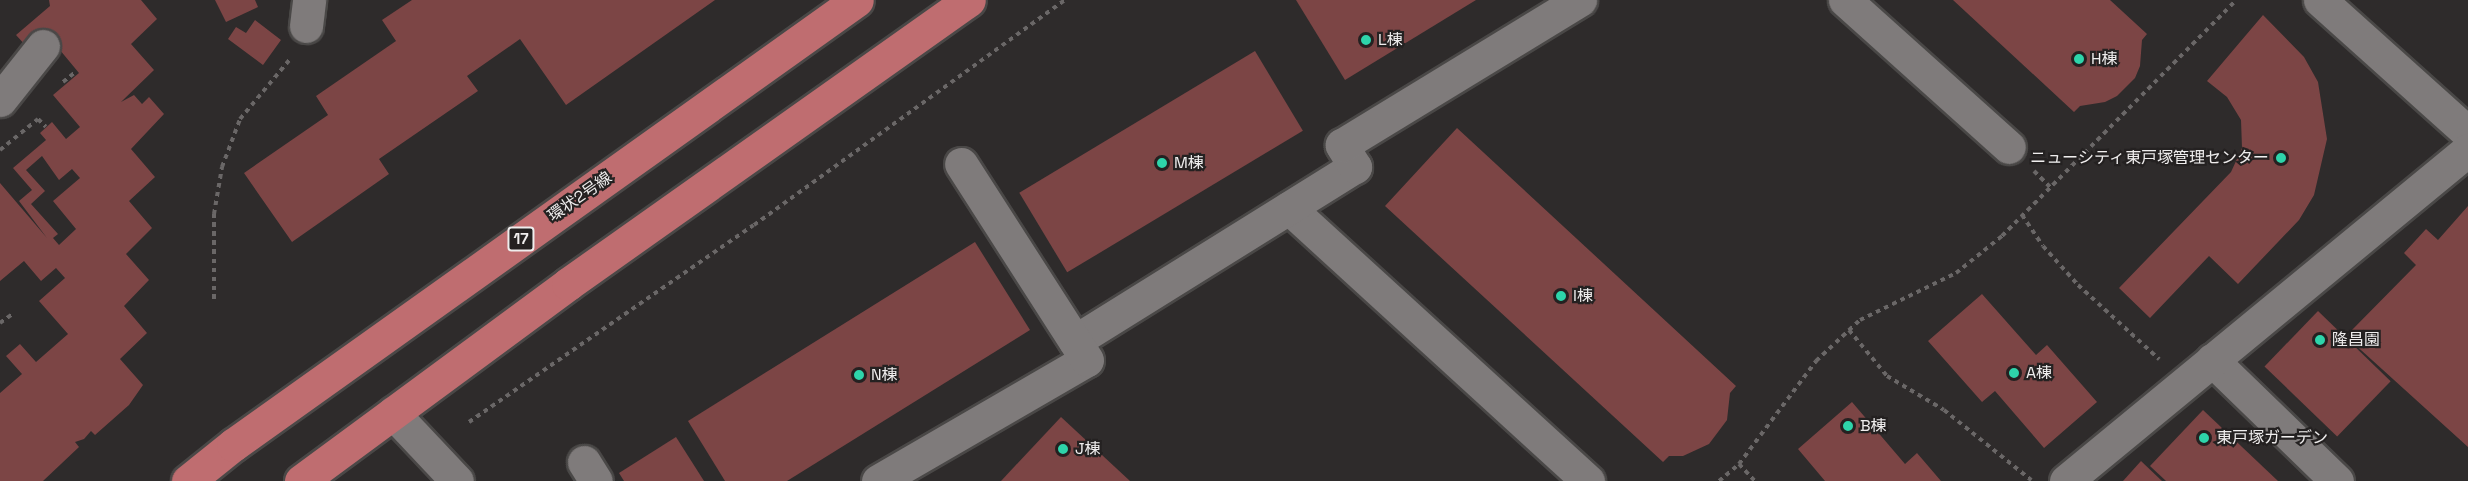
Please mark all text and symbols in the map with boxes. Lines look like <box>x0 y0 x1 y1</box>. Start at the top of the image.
place label: L棟 <box>1378 30 1403 50</box>
marker: L棟 <box>1359 33 1373 47</box>
place label: H棟 <box>2091 49 2117 69</box>
marker: H棟 <box>2072 52 2086 66</box>
place label: ニューシティ東戸塚管理センター <box>2029 148 2269 168</box>
marker: ニューシティ東戸塚管理センター <box>2274 151 2288 165</box>
place label: M棟 <box>1174 153 1204 173</box>
marker: M棟 <box>1155 156 1169 170</box>
street label: 環状2号線 <box>544 168 616 226</box>
road number: 17 <box>506 227 536 251</box>
place label: I棟 <box>1573 286 1593 306</box>
marker: I棟 <box>1554 289 1568 303</box>
place label: 隆昌園 <box>2332 330 2380 350</box>
marker: 隆昌園 <box>2313 333 2327 347</box>
place label: A棟 <box>2026 363 2052 383</box>
place label: N棟 <box>871 365 898 385</box>
marker: A棟 <box>2007 366 2021 380</box>
marker: N棟 <box>852 368 866 382</box>
place label: B棟 <box>1860 416 1887 436</box>
marker: B棟 <box>1841 419 1855 433</box>
place label: 東戸塚ガーデン <box>2216 428 2328 448</box>
marker: 東戸塚ガーデン <box>2197 431 2211 445</box>
place label: J棟 <box>1075 439 1101 459</box>
marker: J棟 <box>1056 442 1070 456</box>

